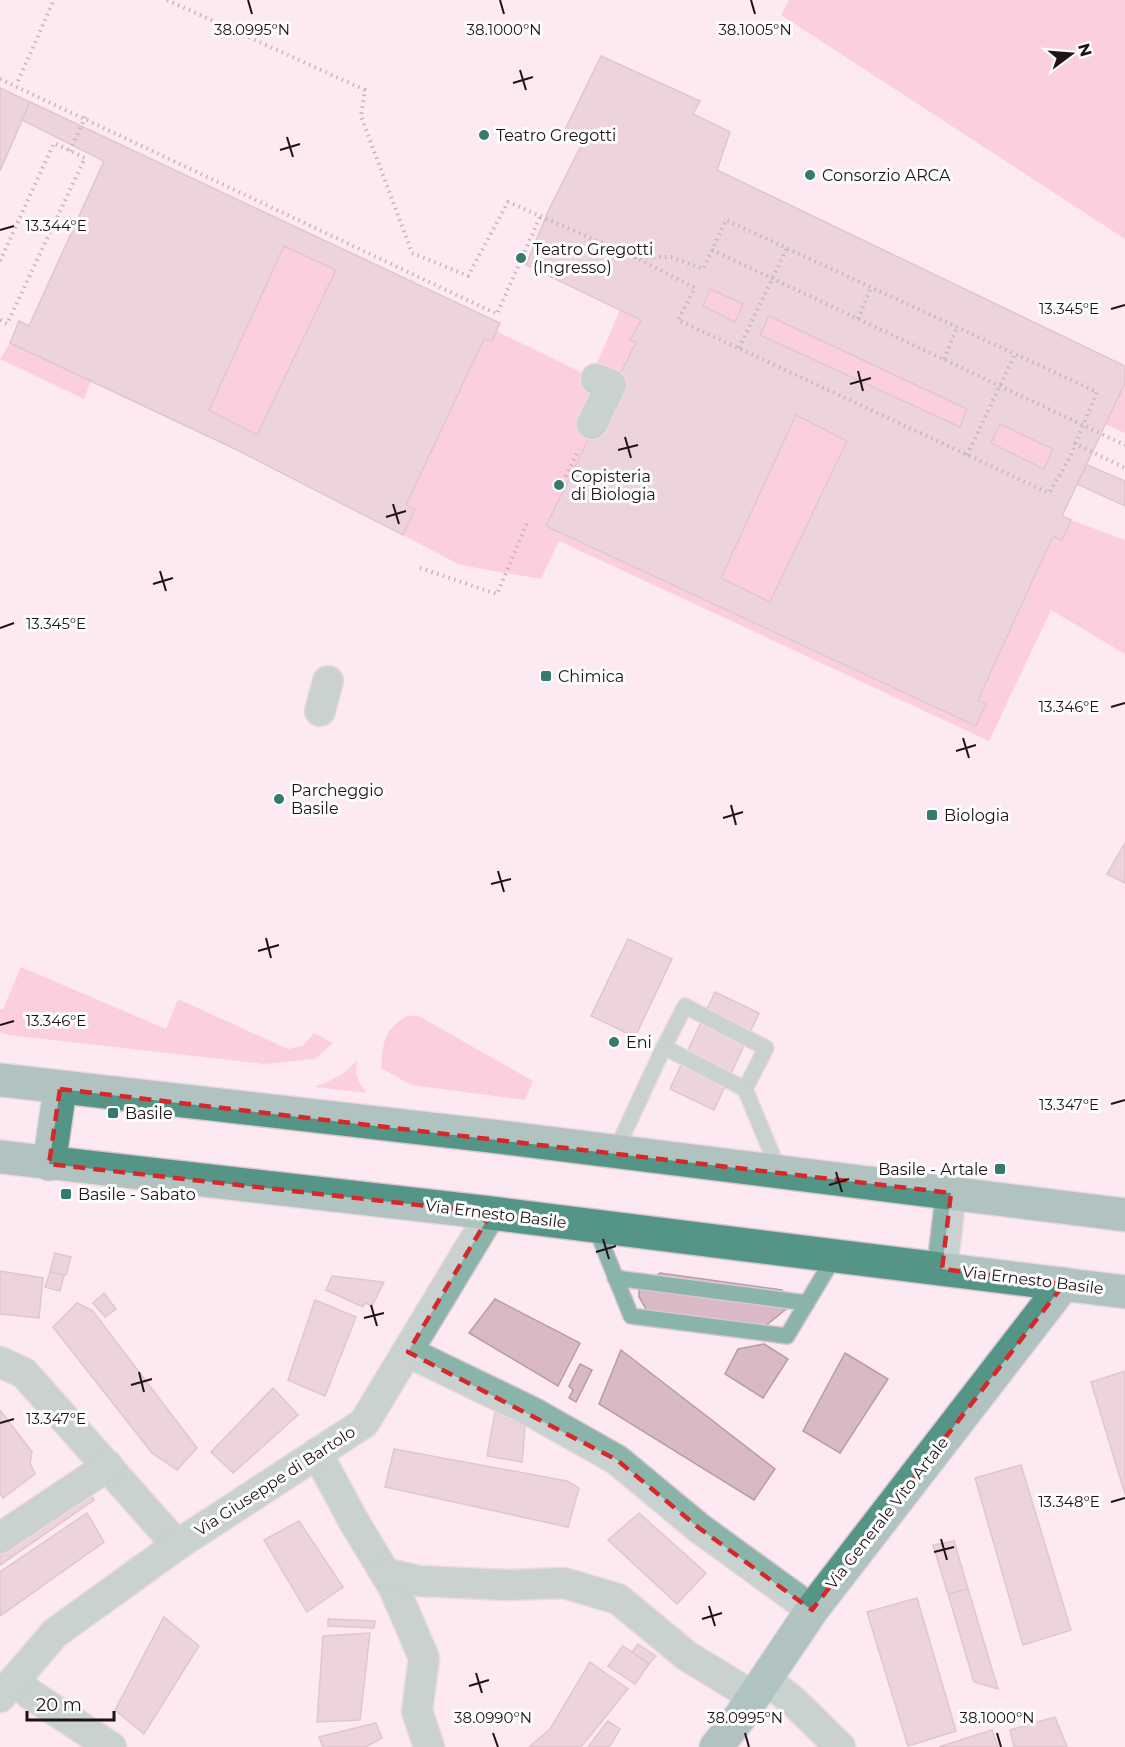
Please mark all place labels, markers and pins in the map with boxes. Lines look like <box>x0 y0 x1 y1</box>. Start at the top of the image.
place label: Teatro Gregotti <box>496 126 616 145</box>
marker: Teatro Gregotti <box>477 128 491 142</box>
place label: Consorzio ARCA <box>822 166 951 185</box>
marker: Consorzio ARCA <box>803 168 817 182</box>
place label: Teatro Gregotti (Ingresso) <box>533 240 653 277</box>
marker: Teatro Gregotti (Ingresso) <box>514 251 528 265</box>
place label: Copisteria di Biologia <box>571 467 656 504</box>
marker: Copisteria di Biologia <box>552 478 566 492</box>
place label: Chimica <box>558 667 624 686</box>
marker: Chimica <box>539 669 553 683</box>
place label: Parcheggio Basile <box>291 781 384 818</box>
marker: Parcheggio Basile <box>272 792 286 806</box>
place label: Biologia <box>944 806 1009 825</box>
marker: Biologia <box>925 808 939 822</box>
place label: Eni <box>626 1033 652 1052</box>
marker: Eni <box>607 1035 621 1049</box>
place label: Basile <box>125 1104 173 1123</box>
marker: Basile <box>106 1106 120 1120</box>
place label: Basile - Artale <box>878 1160 988 1179</box>
marker: Basile - Artale <box>993 1162 1007 1176</box>
place label: Basile - Sabato <box>78 1185 196 1204</box>
marker: Basile - Sabato <box>59 1187 73 1201</box>

